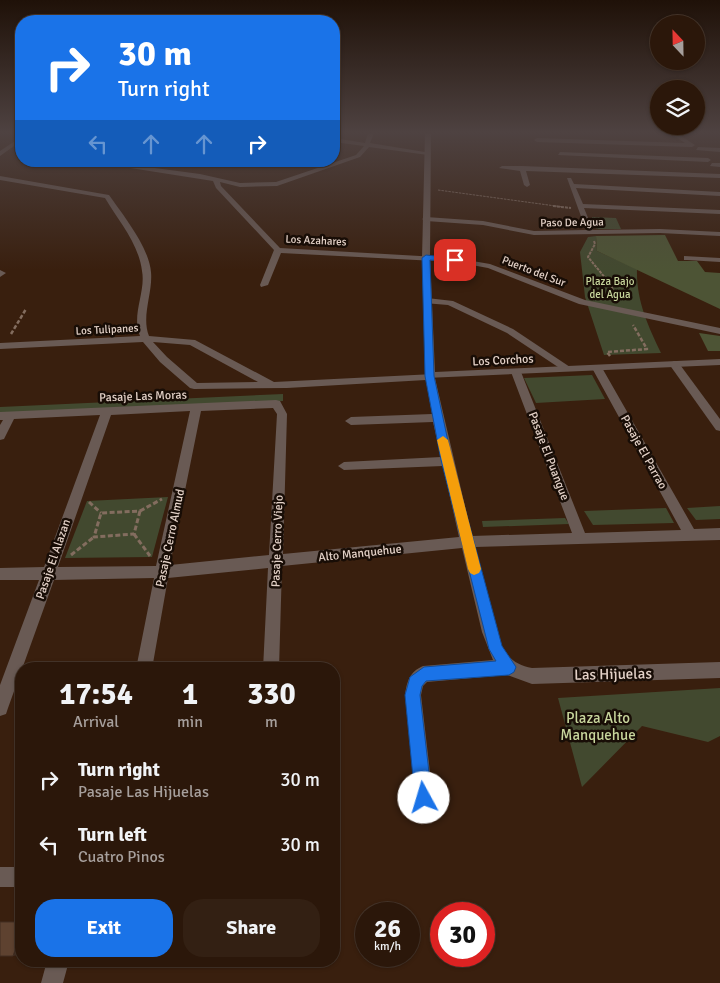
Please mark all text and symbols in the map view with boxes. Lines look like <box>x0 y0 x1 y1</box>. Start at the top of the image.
north arrow <box>650 15 705 70</box>
map controls <box>650 15 705 135</box>
text: 30 m <box>118 32 192 75</box>
icon: right <box>35 35 100 100</box>
text: Turn right <box>118 75 210 102</box>
button: layers <box>650 80 705 135</box>
icon: left <box>84 130 112 158</box>
icon: ahead <box>137 130 165 158</box>
icon: ahead <box>190 130 218 158</box>
icon: right <box>243 130 271 158</box>
street label: Paso De Agua <box>540 215 604 230</box>
street label: Los Azahares <box>285 232 347 249</box>
pin <box>434 239 476 281</box>
icon: arrive <box>441 246 469 274</box>
street label: Puerto del Sur <box>500 253 567 290</box>
park label: Plaza Bajo del Agua <box>585 275 635 301</box>
street label: Los Tulipanes <box>75 321 139 338</box>
street label: Los Corchos <box>472 351 534 370</box>
street label: Pasaje Las Moras <box>99 387 187 406</box>
street label: Pasaje El Puangue <box>525 410 572 503</box>
street label: Pasaje El Parrao <box>617 412 670 492</box>
street label: Pasaje Cerro Almud <box>153 488 188 588</box>
street label: Pasaje Cerro Viejo <box>268 495 287 587</box>
street label: Pasaje El Alazan <box>33 517 74 601</box>
street label: Alto Manquehue <box>318 542 403 565</box>
street label: Las Hijuelas <box>574 664 652 684</box>
text: 17:54 <box>59 676 133 713</box>
text: 1 <box>182 676 198 713</box>
text: 330 <box>247 676 296 713</box>
park label: Plaza Alto Manquehue <box>560 709 636 744</box>
text: Arrival <box>73 712 119 732</box>
text: min <box>177 712 203 732</box>
text: m <box>265 712 278 732</box>
text: Turn right <box>78 758 160 782</box>
icon: right <box>35 766 63 794</box>
text: 30 m <box>280 768 320 792</box>
position arrow <box>397 771 449 823</box>
text: Pasaje Las Hijuelas <box>78 782 209 802</box>
text: Turn left <box>78 823 147 847</box>
icon: left <box>35 831 63 859</box>
text: 30 m <box>280 833 320 857</box>
text: Cuatro Pinos <box>78 847 165 867</box>
button: Exit <box>35 899 173 957</box>
button: Share <box>183 899 320 957</box>
speed limit sign: 30 <box>430 902 495 967</box>
text: 26 <box>374 913 401 944</box>
text: km/h <box>374 939 401 954</box>

